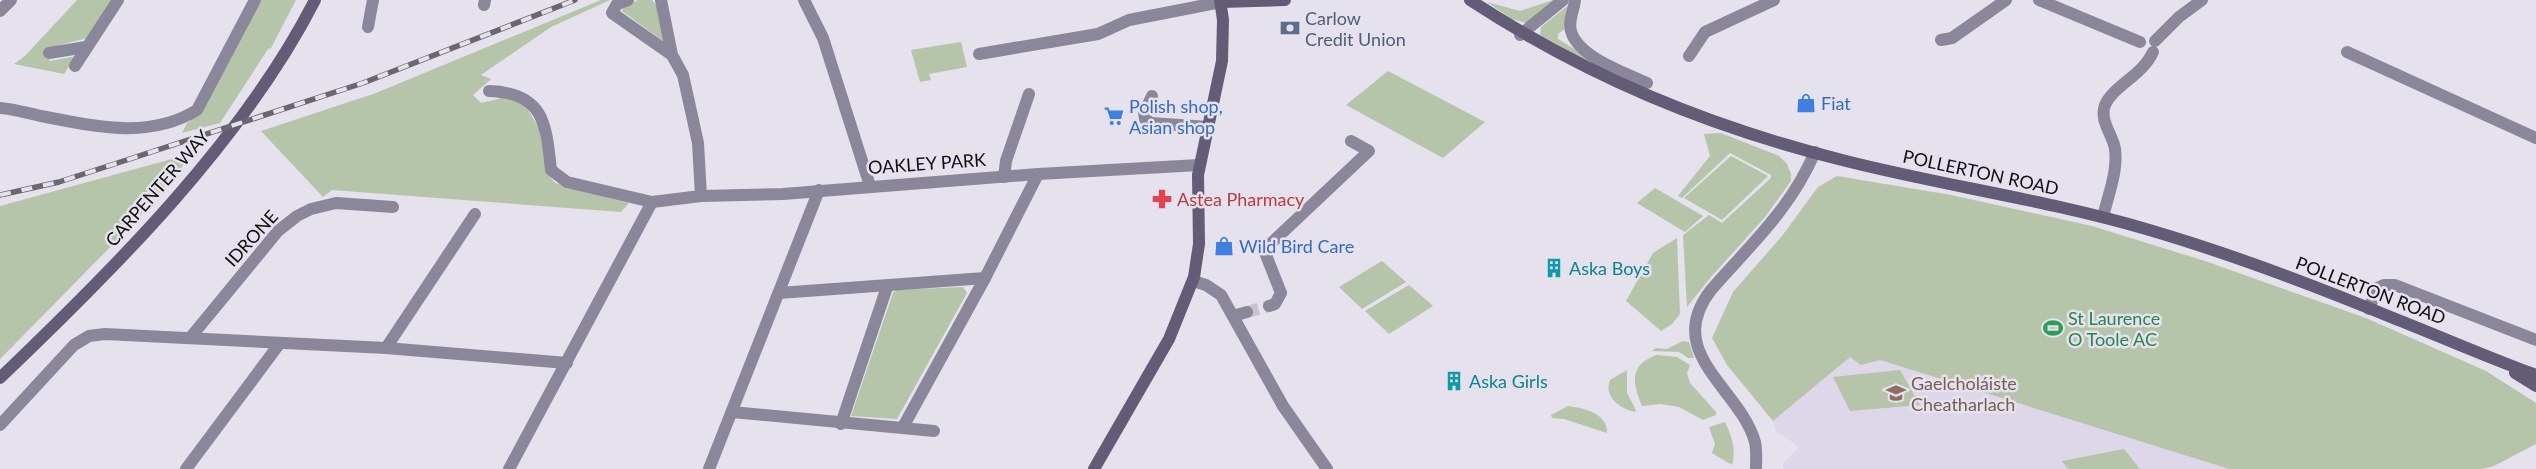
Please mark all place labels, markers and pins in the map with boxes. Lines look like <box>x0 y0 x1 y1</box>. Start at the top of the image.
place label: Carlow Credit Union <box>1305 7 1406 50</box>
bank icon: Carlow Credit Union <box>1279 17 1301 39</box>
shop icon: Fiat <box>1795 92 1817 114</box>
place label: Fiat <box>1821 92 1851 114</box>
place label: Polish shop, Asian shop <box>1129 95 1223 138</box>
supermarket icon: Polish shop, Asian shop <box>1103 105 1125 127</box>
pharmacy icon: Astea Pharmacy <box>1151 188 1173 210</box>
place label: Astea Pharmacy <box>1177 188 1305 210</box>
shop icon: Wild Bird Care <box>1213 235 1235 257</box>
place label: Wild Bird Care <box>1239 235 1354 257</box>
building icon: Aska Boys <box>1543 257 1565 279</box>
place label: Aska Boys <box>1569 257 1650 279</box>
place label: St Laurence O Toole AC <box>2068 307 2160 350</box>
sports icon: St Laurence O Toole AC <box>2042 317 2064 339</box>
building icon: Aska Girls <box>1443 370 1465 392</box>
place label: Aska Girls <box>1469 370 1548 392</box>
place label: Gaelcholáiste Cheatharlach <box>1911 372 2017 415</box>
school or university icon: Gaelcholáiste Cheatharlach <box>1885 382 1907 404</box>

